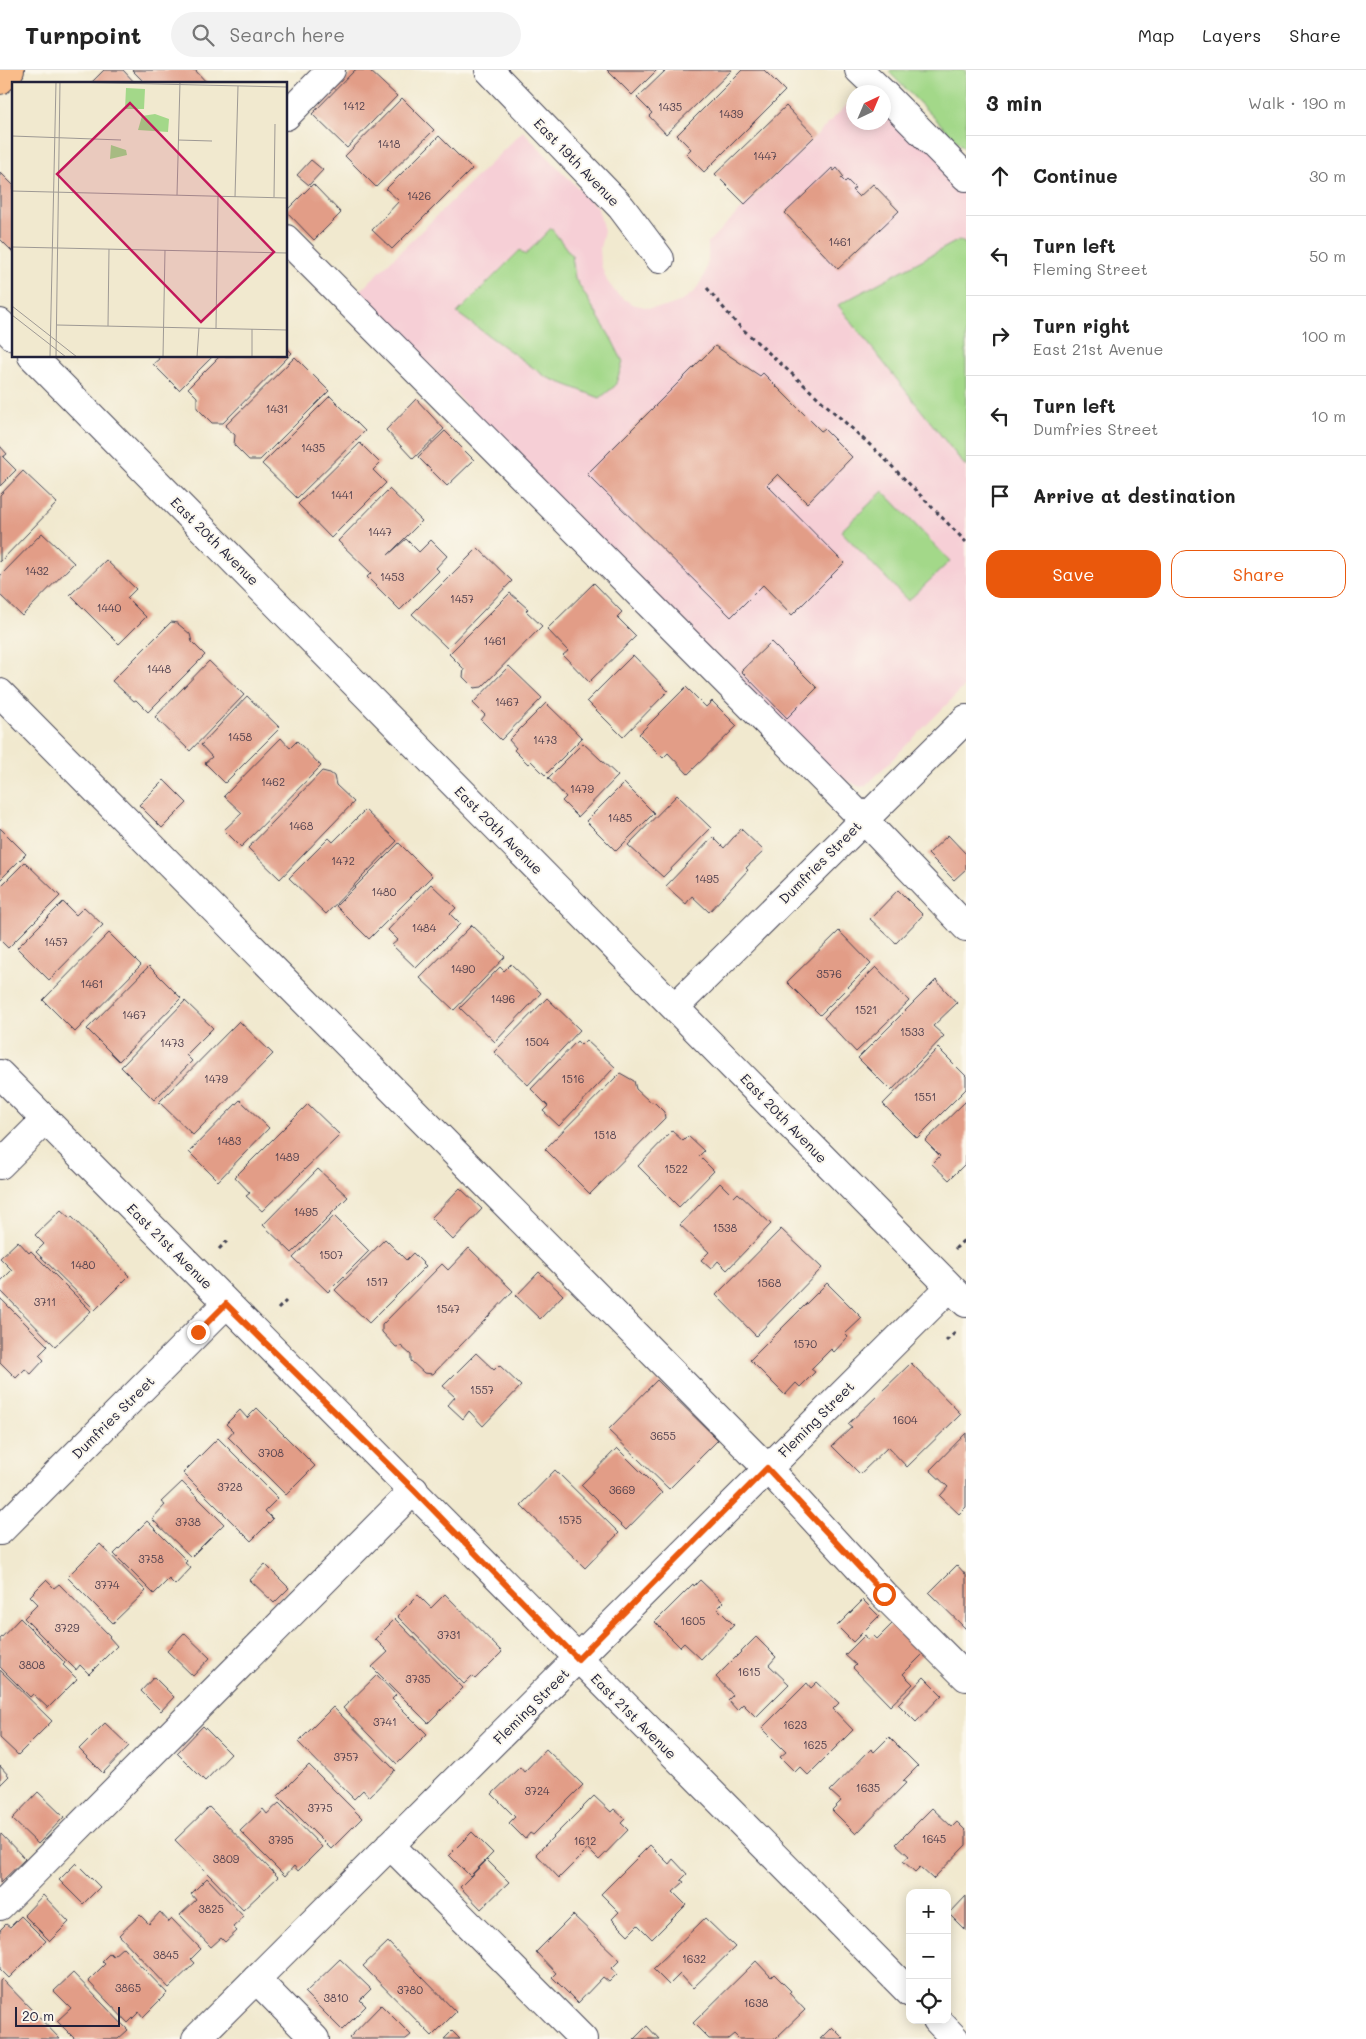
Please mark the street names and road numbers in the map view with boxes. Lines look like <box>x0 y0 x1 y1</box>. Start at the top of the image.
street label: East 19th Avenue <box>530 114 624 210</box>
street label: East 20th Avenue <box>167 493 263 589</box>
street label: East 20th Avenue <box>451 782 547 878</box>
street label: Dumfries Street <box>774 816 866 908</box>
street label: East 20th Avenue <box>736 1069 832 1167</box>
street label: East 21st Avenue <box>123 1199 217 1293</box>
street label: Dumfries Street <box>67 1371 159 1463</box>
street label: Fleming Street <box>774 1377 858 1461</box>
street label: Fleming Street <box>489 1664 573 1748</box>
street label: East 21st Avenue <box>587 1669 681 1763</box>

